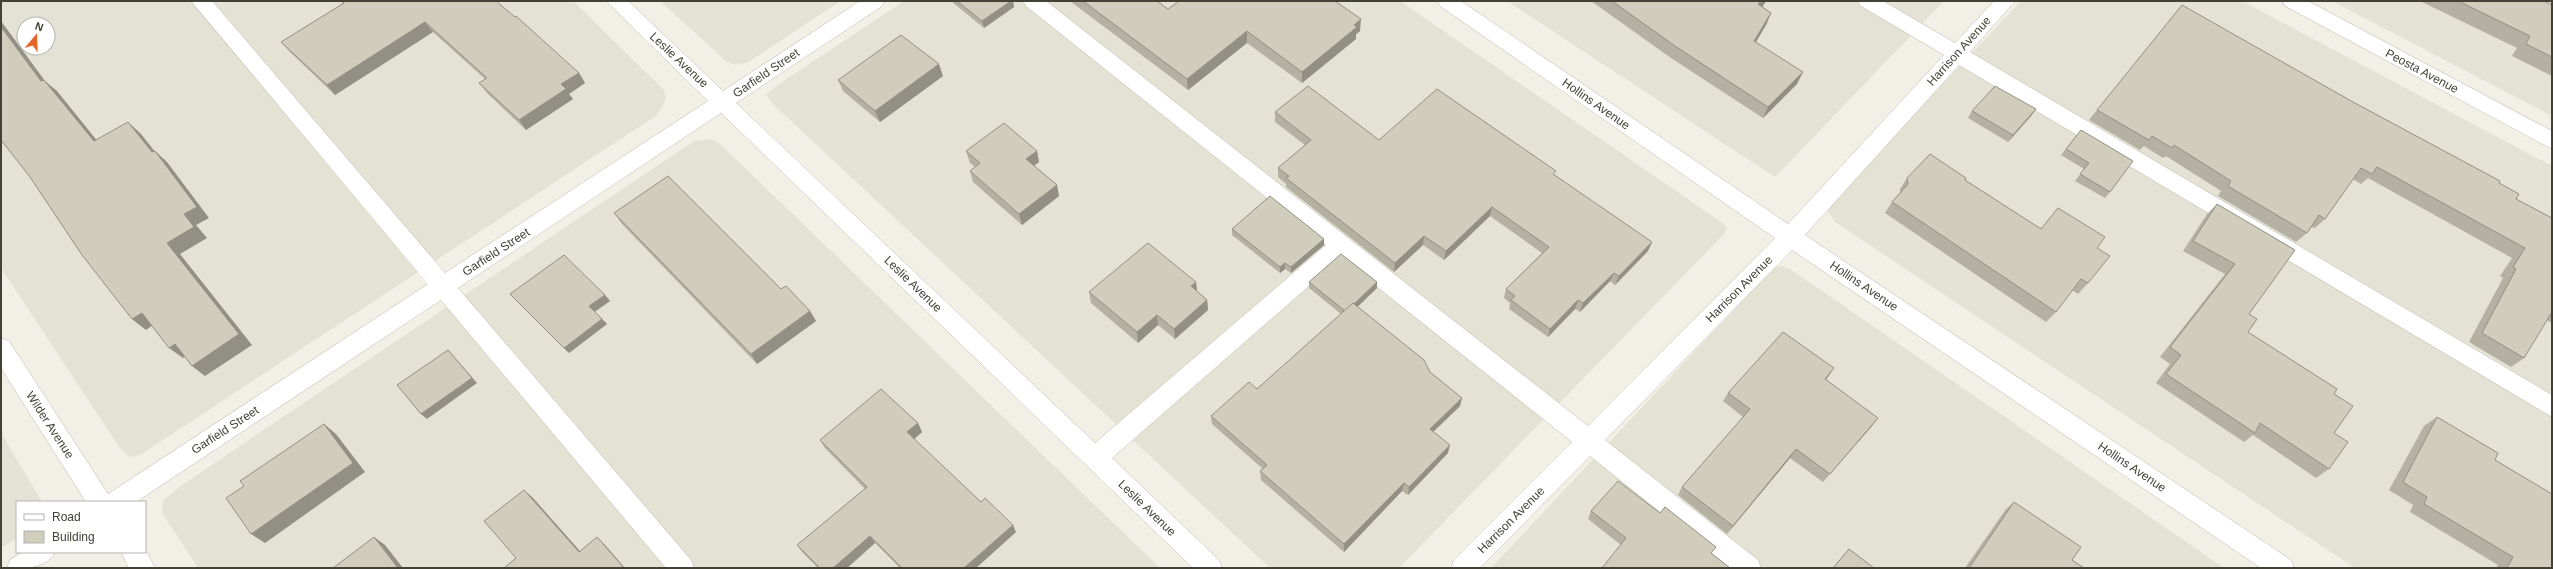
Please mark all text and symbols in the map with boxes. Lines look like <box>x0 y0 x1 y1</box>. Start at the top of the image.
street label: Harrison Avenue <box>1924 13 1994 89</box>
north arrow <box>16 16 56 56</box>
text: N <box>34 20 45 34</box>
street label: Leslie Avenue <box>647 29 711 91</box>
street label: Garfield Street <box>730 45 803 100</box>
street label: Peosta Avenue <box>2383 46 2461 96</box>
street label: Hollins Avenue <box>1560 76 1633 133</box>
street label: Garfield Street <box>460 225 533 279</box>
street label: Leslie Avenue <box>881 253 945 315</box>
street label: Harrison Avenue <box>1703 253 1775 325</box>
street label: Hollins Avenue <box>1827 258 1901 314</box>
street label: Wilder Avenue <box>23 389 77 461</box>
street label: Garfield Street <box>189 403 262 457</box>
street label: Hollins Avenue <box>2095 439 2169 495</box>
street label: Leslie Avenue <box>1115 477 1179 539</box>
street label: Harrison Avenue <box>1475 484 1547 556</box>
legend <box>16 501 146 553</box>
text: Road <box>52 510 81 524</box>
text: Building <box>52 530 95 544</box>

